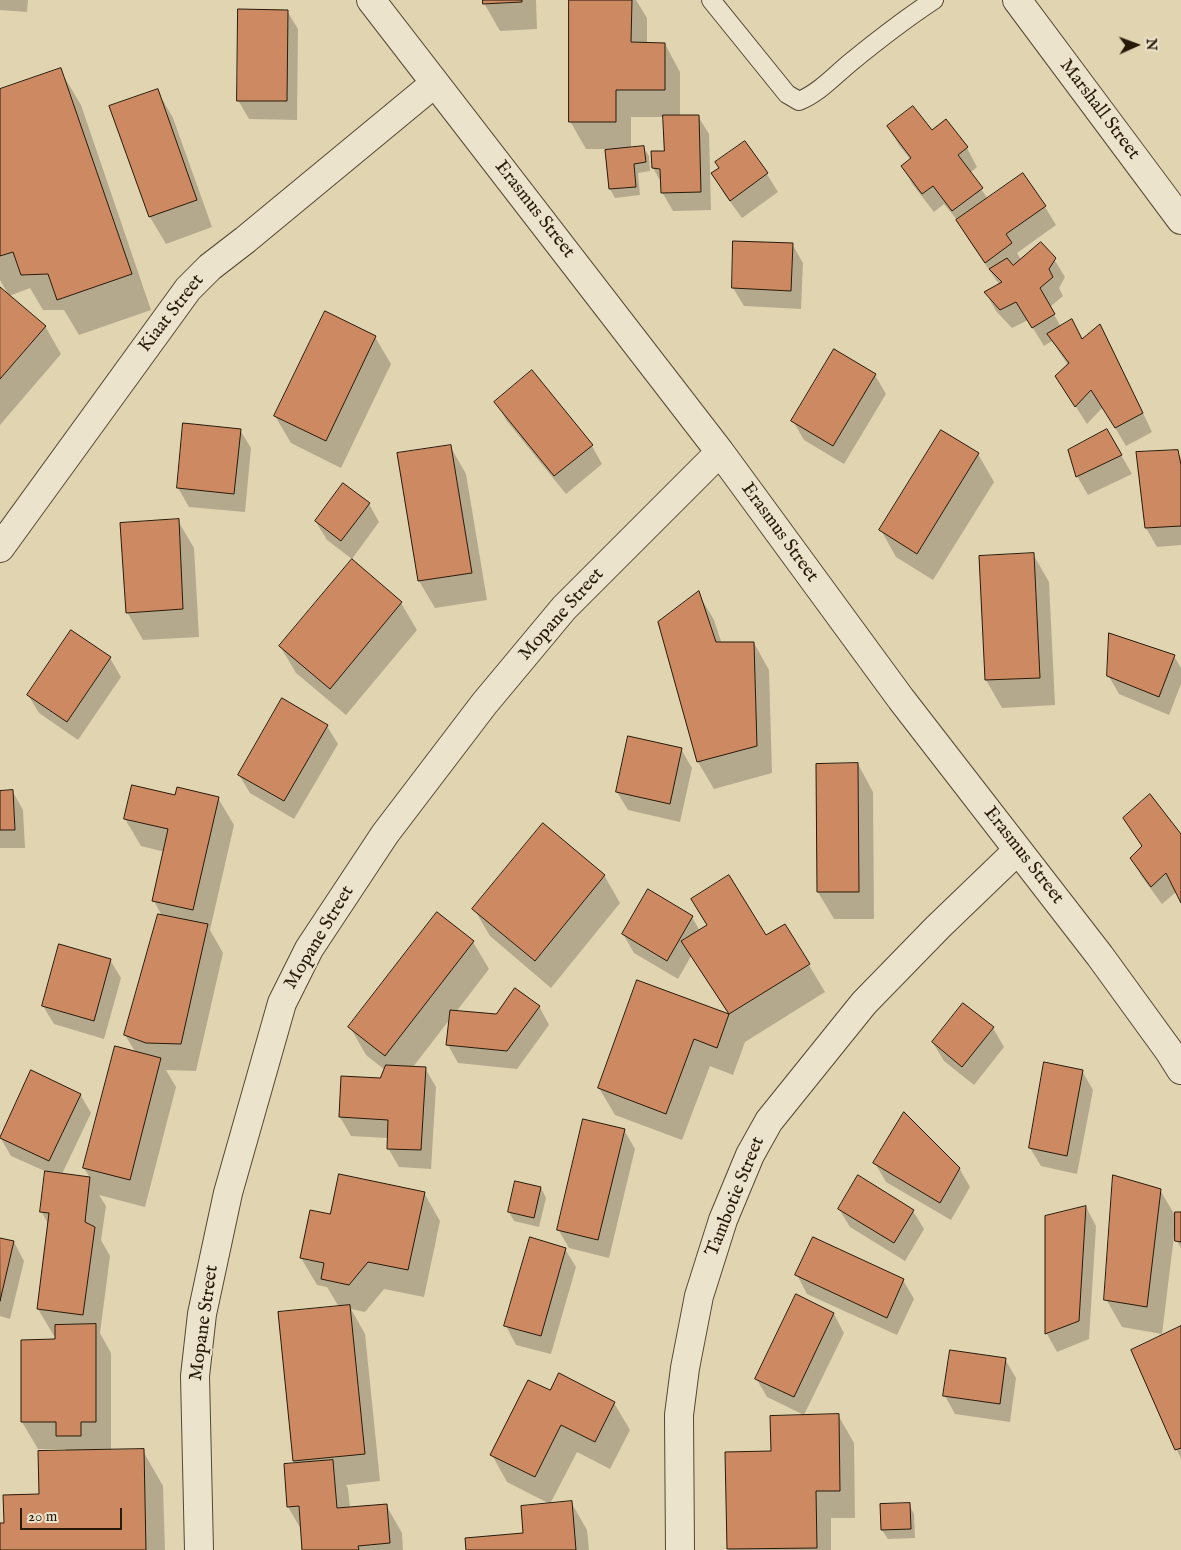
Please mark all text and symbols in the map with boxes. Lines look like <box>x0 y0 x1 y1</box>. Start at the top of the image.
north arrow <box>1111 20 1161 70</box>
text: N <box>1142 38 1160 51</box>
street label: Marshall Street <box>1054 55 1144 165</box>
street label: Erasmus Street <box>489 157 579 263</box>
street label: Kiaat Street <box>134 270 210 358</box>
street label: Erasmus Street <box>735 479 823 587</box>
street label: Mopane Street <box>515 564 609 666</box>
street label: Erasmus Street <box>978 803 1068 909</box>
street label: Mopane Street <box>280 882 360 994</box>
street label: Tambotie Street <box>702 1134 770 1260</box>
street label: Mopane Street <box>186 1264 224 1382</box>
scale bar <box>22 1498 125 1530</box>
text: 20 m <box>28 1507 57 1526</box>

